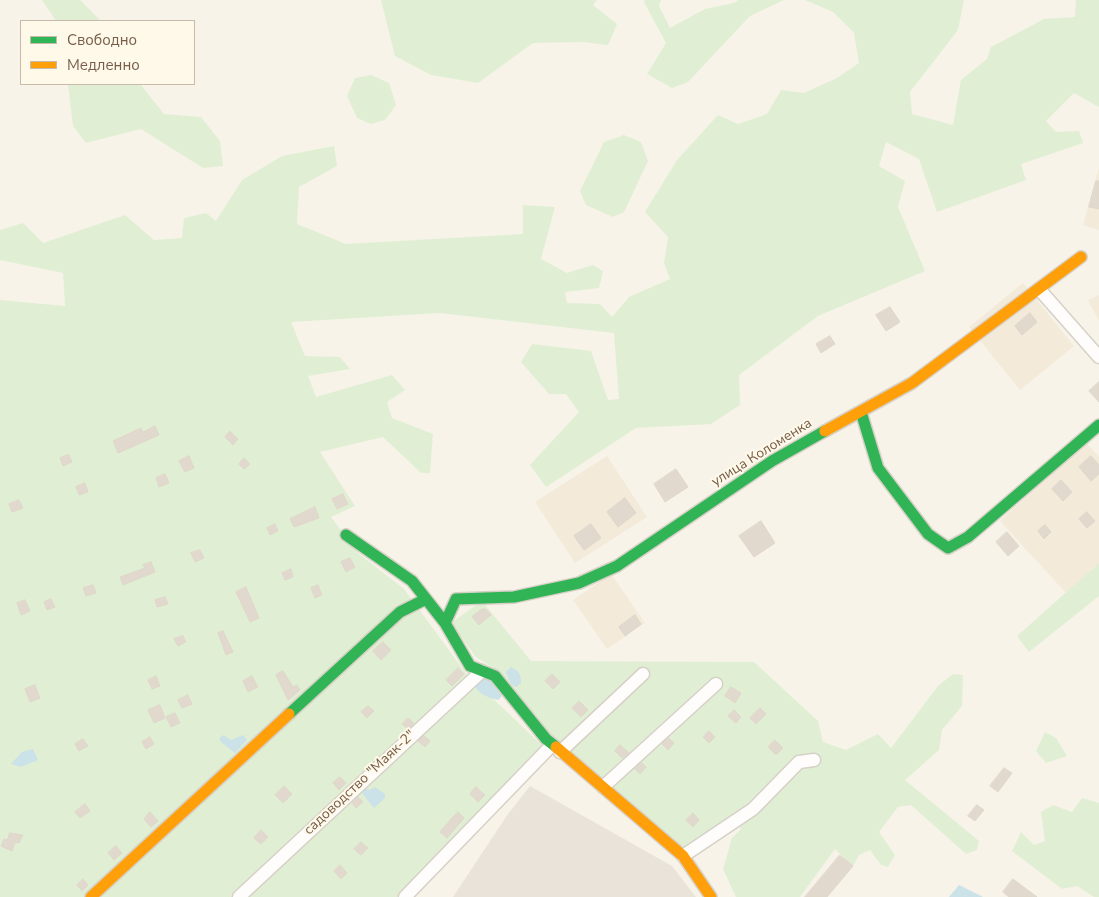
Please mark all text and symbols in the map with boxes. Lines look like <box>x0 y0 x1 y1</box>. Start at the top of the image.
legend <box>20 20 195 85</box>
text: Свободно <box>67 30 137 50</box>
text: Медленно <box>67 55 140 75</box>
street label: улица Коломенка <box>709 415 815 491</box>
street label: садоводство "Маяк-2" <box>301 727 419 839</box>

